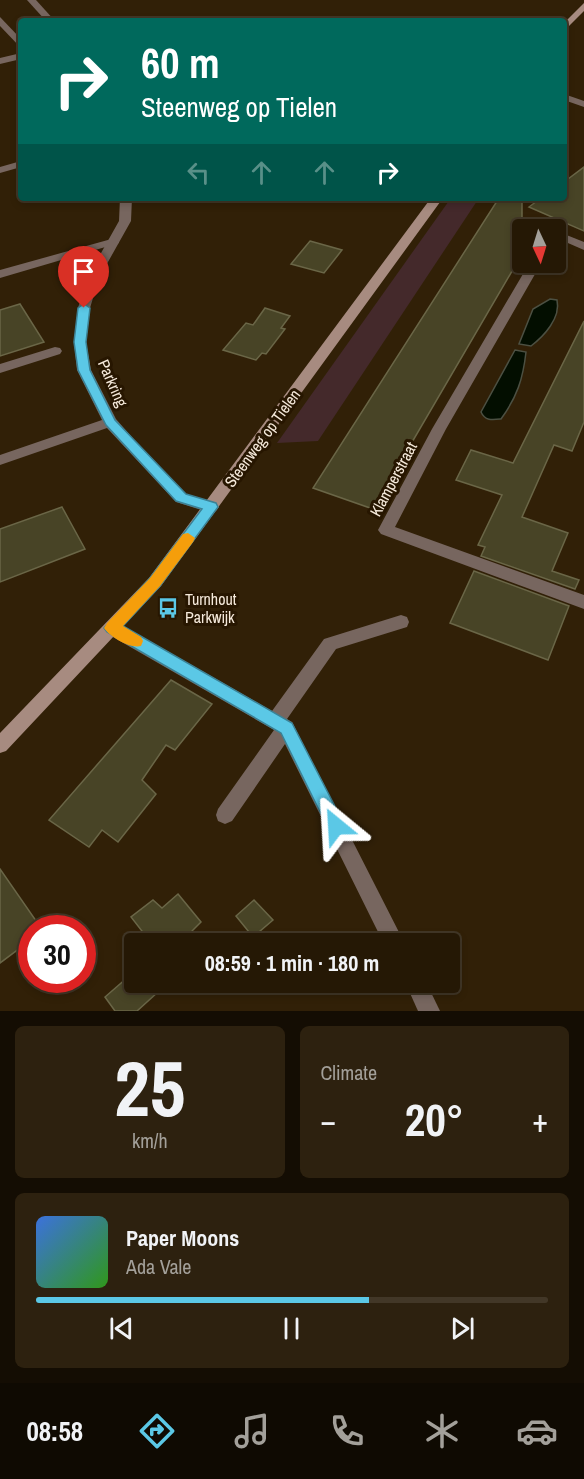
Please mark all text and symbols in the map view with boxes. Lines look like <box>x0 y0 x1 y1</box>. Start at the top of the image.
text: 60 m <box>141 35 220 91</box>
icon: right <box>42 42 120 120</box>
text: Steenweg op Tielen <box>141 89 337 125</box>
icon: left <box>182 156 215 189</box>
icon: ahead <box>245 156 278 189</box>
icon: ahead <box>308 156 341 189</box>
icon: right <box>371 156 404 189</box>
north arrow <box>512 219 566 273</box>
map controls <box>512 219 566 273</box>
pin <box>58 246 109 308</box>
icon: arrive <box>67 255 100 288</box>
street label: Parkring <box>93 356 133 411</box>
street label: Steenweg op Tielen <box>219 385 305 491</box>
street label: Klamperstraat <box>364 437 422 520</box>
place label: Turnhout Parkwijk <box>185 588 237 628</box>
bus stop icon: Turnhout Parkwijk <box>156 596 180 620</box>
position arrow <box>304 794 368 858</box>
speed limit sign: 30 <box>18 915 96 993</box>
text: 08:59 · 1 min · 180 m <box>205 948 379 978</box>
text: 25 <box>114 1035 185 1140</box>
text: Climate <box>321 1059 377 1086</box>
text: 20° <box>405 1089 464 1150</box>
text: − <box>321 1098 336 1142</box>
text: + <box>532 1098 548 1142</box>
text: km/h <box>132 1127 168 1154</box>
text: Paper Moons <box>126 1223 239 1253</box>
text: Ada Vale <box>126 1253 191 1280</box>
icon: previous <box>105 1312 138 1345</box>
icon: pause <box>275 1312 308 1345</box>
icon: next <box>446 1312 479 1345</box>
icon: directions <box>136 1410 178 1452</box>
icon: music <box>231 1410 273 1452</box>
icon: phone <box>326 1410 368 1452</box>
icon: climate <box>421 1410 463 1452</box>
icon: car <box>516 1410 558 1452</box>
text: 08:58 <box>26 1413 83 1449</box>

